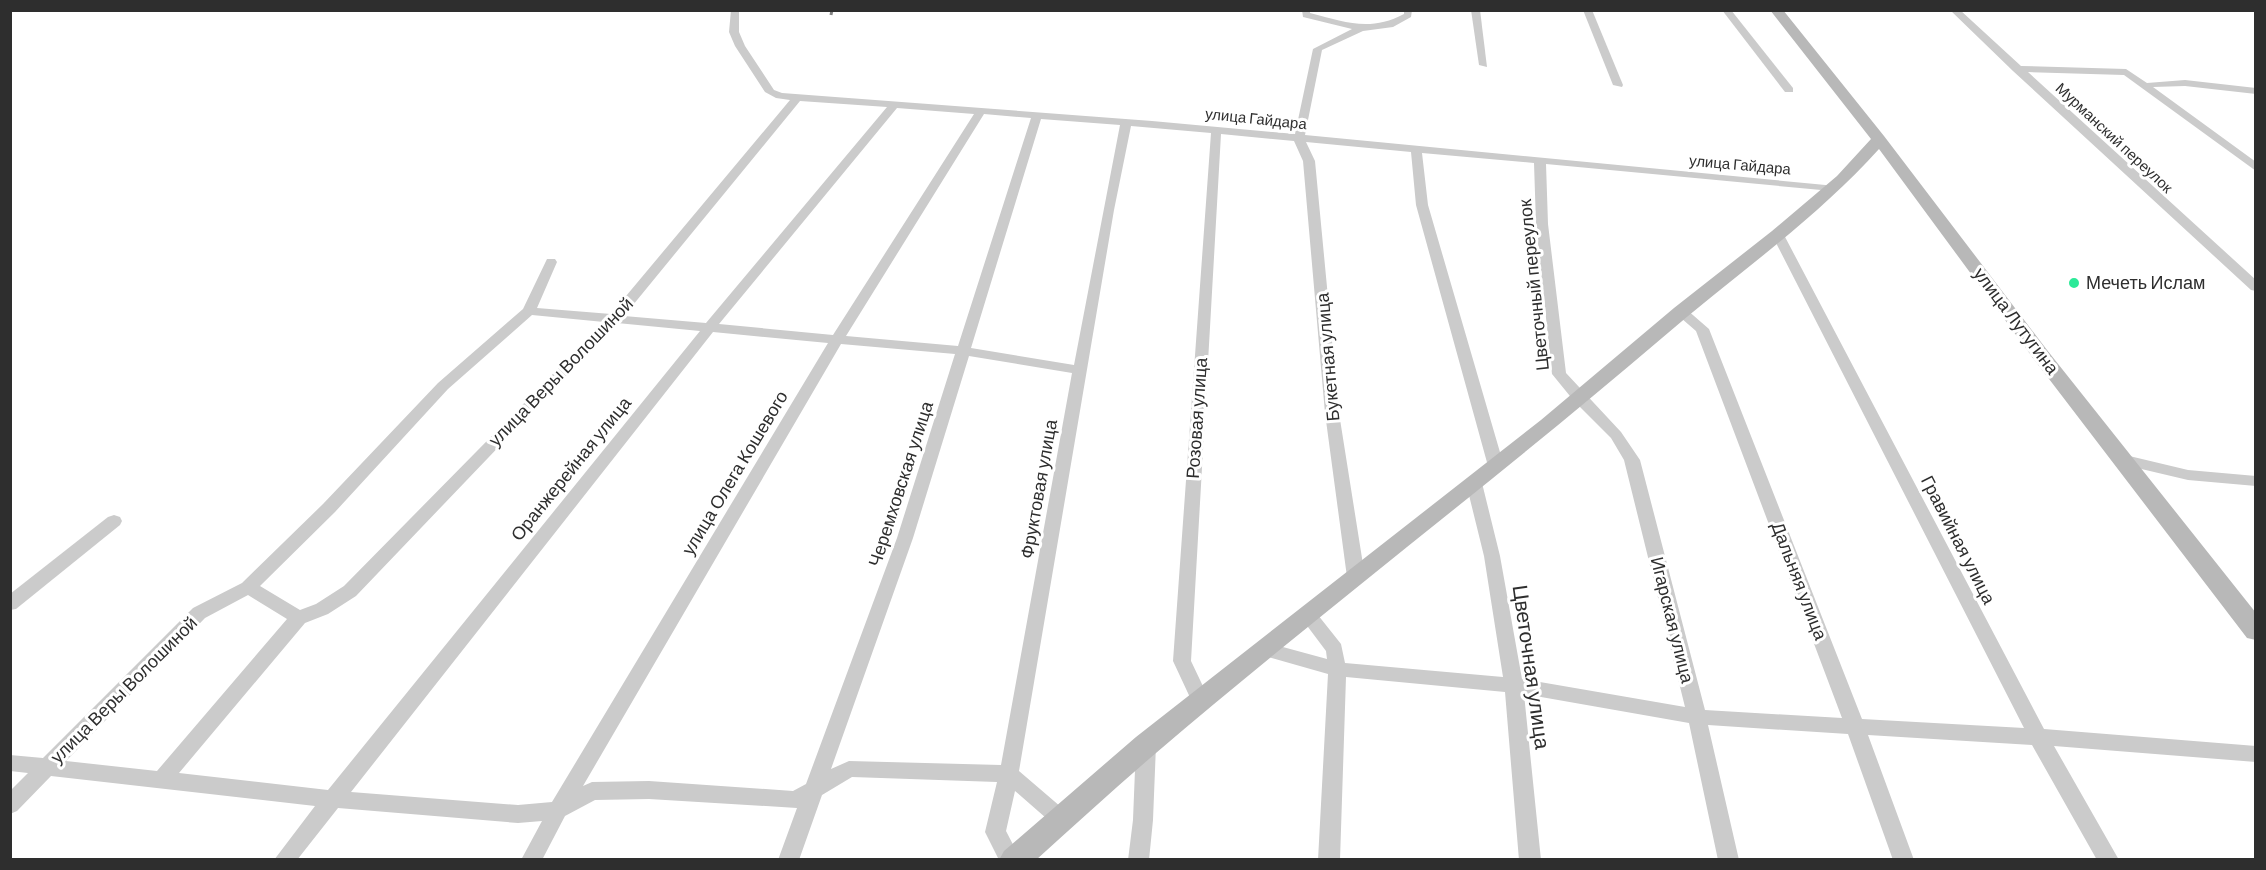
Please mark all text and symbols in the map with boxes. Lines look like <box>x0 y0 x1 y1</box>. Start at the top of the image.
street label: Мурманский переулок <box>2053 78 2177 196</box>
street label: улица Гайдара <box>1204 104 1308 132</box>
street label: улица Гайдара <box>1688 151 1792 177</box>
street label: Цветочный переулок <box>1513 198 1553 372</box>
street label: улица Лутугина <box>1969 263 2065 379</box>
place label: Мечеть Ислам <box>2086 271 2205 293</box>
marker: Мечеть Ислам <box>2067 276 2081 290</box>
street label: Букетная улица <box>1310 291 1344 422</box>
street label: улица Веры Волошиной <box>483 292 637 450</box>
street label: Розовая улица <box>1181 356 1211 479</box>
street label: улица Олега Кошевого <box>676 386 792 559</box>
street label: Оранжерейная улица <box>505 391 636 545</box>
street label: Черемховская улица <box>863 397 937 569</box>
street label: Фруктовая улица <box>1015 417 1061 560</box>
street label: Гравийная улица <box>1917 472 2001 608</box>
street label: Дальняя улица <box>1767 519 1833 644</box>
street label: Игарская улица <box>1647 554 1700 686</box>
street label: Цветочная улица <box>1509 583 1556 751</box>
street label: улица Веры Волошиной <box>45 611 201 767</box>

